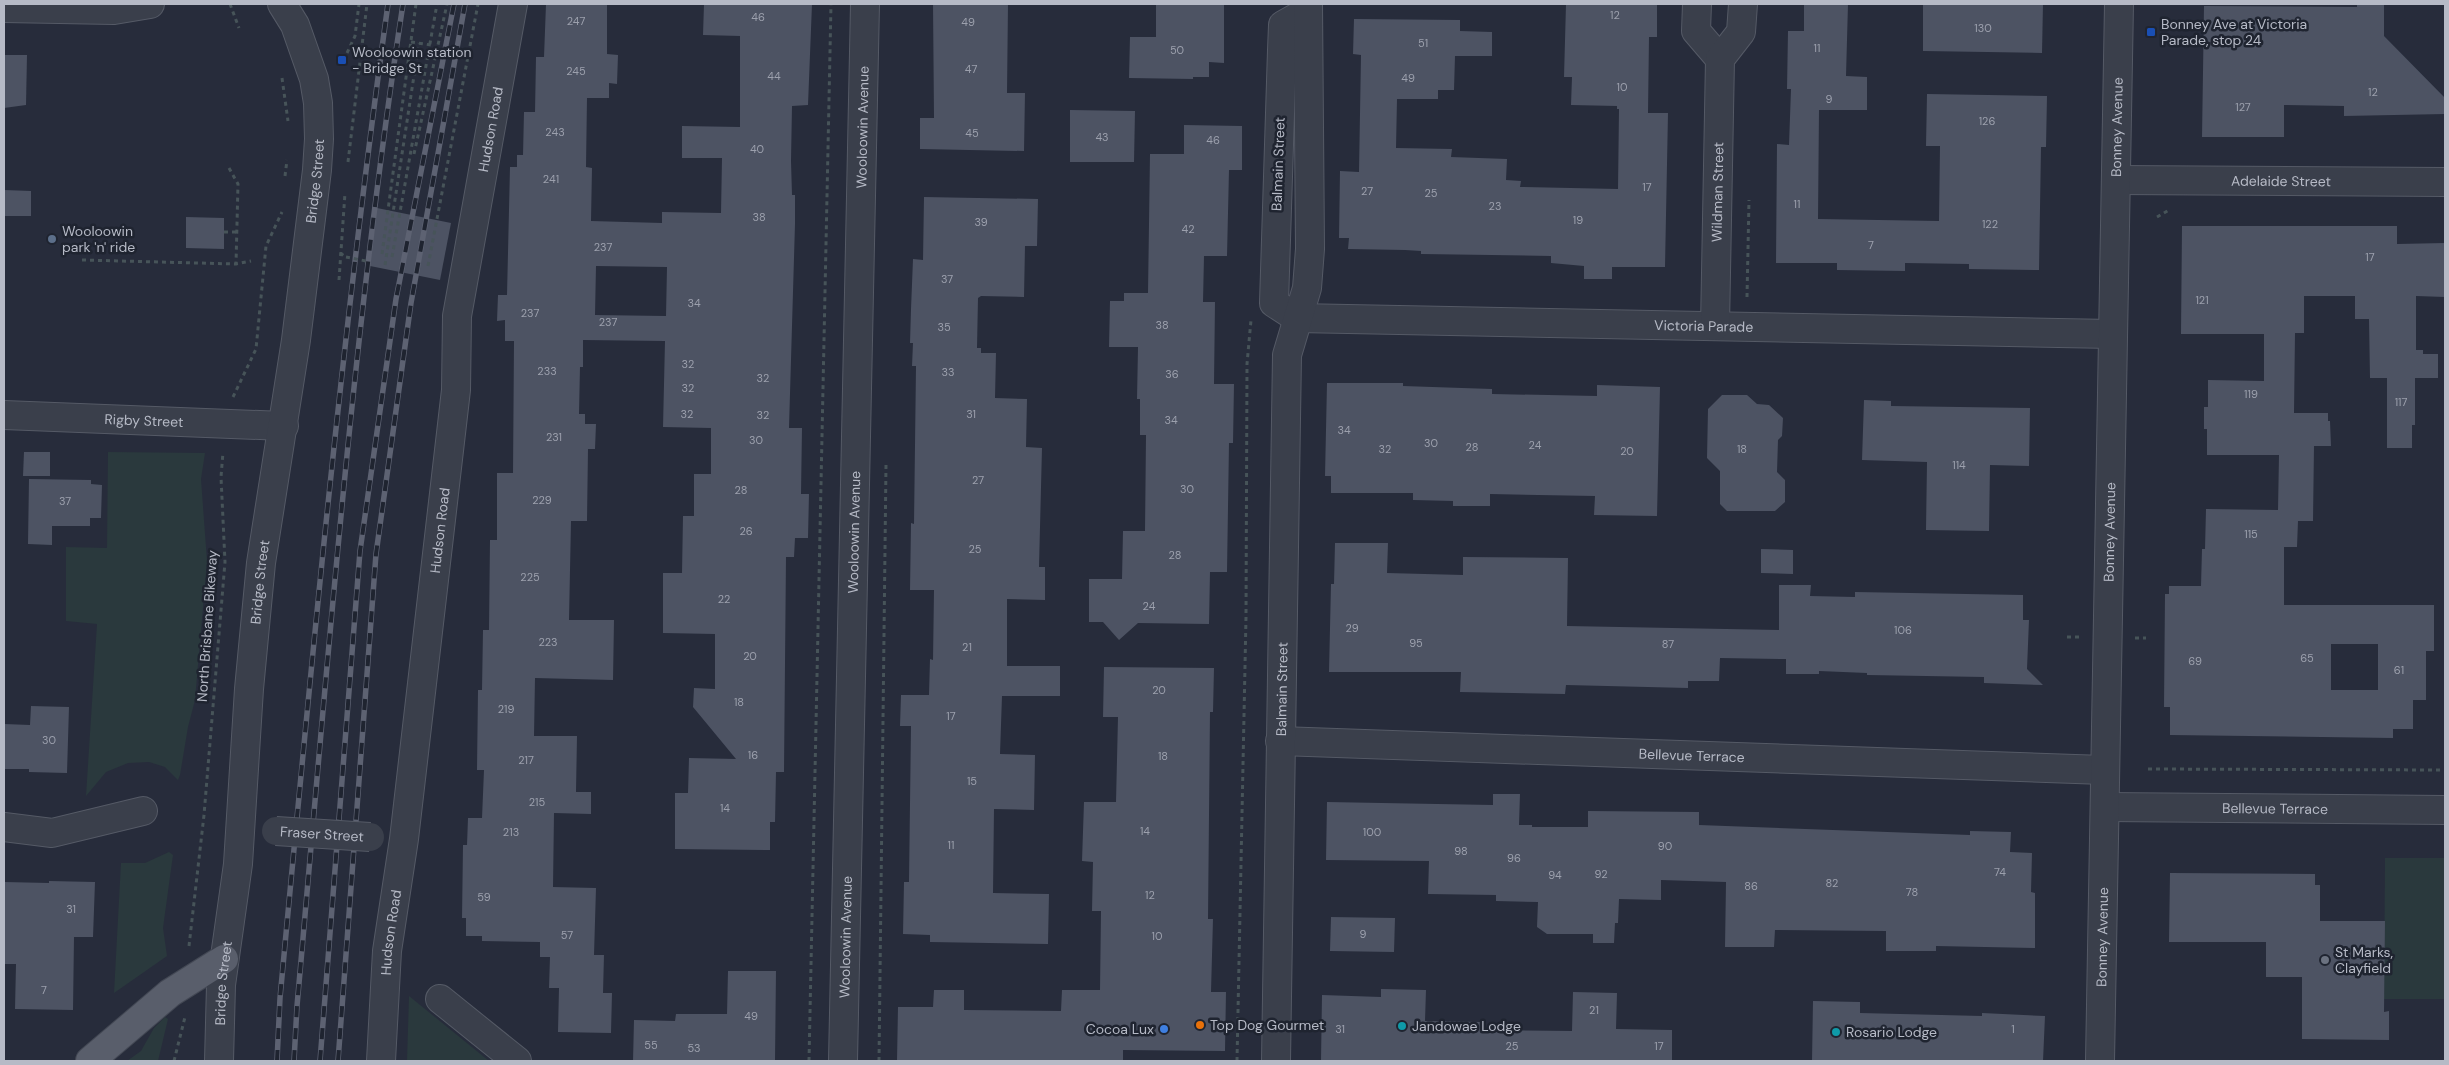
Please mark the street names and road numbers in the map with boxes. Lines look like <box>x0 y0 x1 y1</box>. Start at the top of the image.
street label: Wooloowin Avenue <box>852 66 873 189</box>
street label: Bonney Avenue <box>2107 77 2127 177</box>
street label: Hudson Road <box>474 85 507 173</box>
street label: Balmain Street <box>1267 117 1289 211</box>
street label: Bridge Street <box>302 138 328 224</box>
street label: Wildman Street <box>1708 142 1727 242</box>
street label: Adelaide Street <box>2231 172 2331 190</box>
street label: Victoria Parade <box>1654 316 1753 336</box>
street label: Rigby Street <box>104 410 184 431</box>
street label: Wooloowin Avenue <box>844 471 864 593</box>
street label: Bonney Avenue <box>2100 482 2119 582</box>
street label: Hudson Road <box>426 487 454 574</box>
street label: Bridge Street <box>246 539 273 625</box>
street label: North Brisbane Bikeway <box>193 549 221 703</box>
street label: Balmain Street <box>1272 642 1292 736</box>
street label: Bellevue Terrace <box>1638 745 1745 766</box>
street label: Bellevue Terrace <box>2222 799 2328 818</box>
street label: Fraser Street <box>279 822 364 846</box>
street label: Wooloowin Avenue <box>835 876 856 998</box>
street label: Bonney Avenue <box>2092 887 2112 987</box>
street label: Hudson Road <box>377 888 405 976</box>
street label: Bridge Street <box>211 940 236 1026</box>

